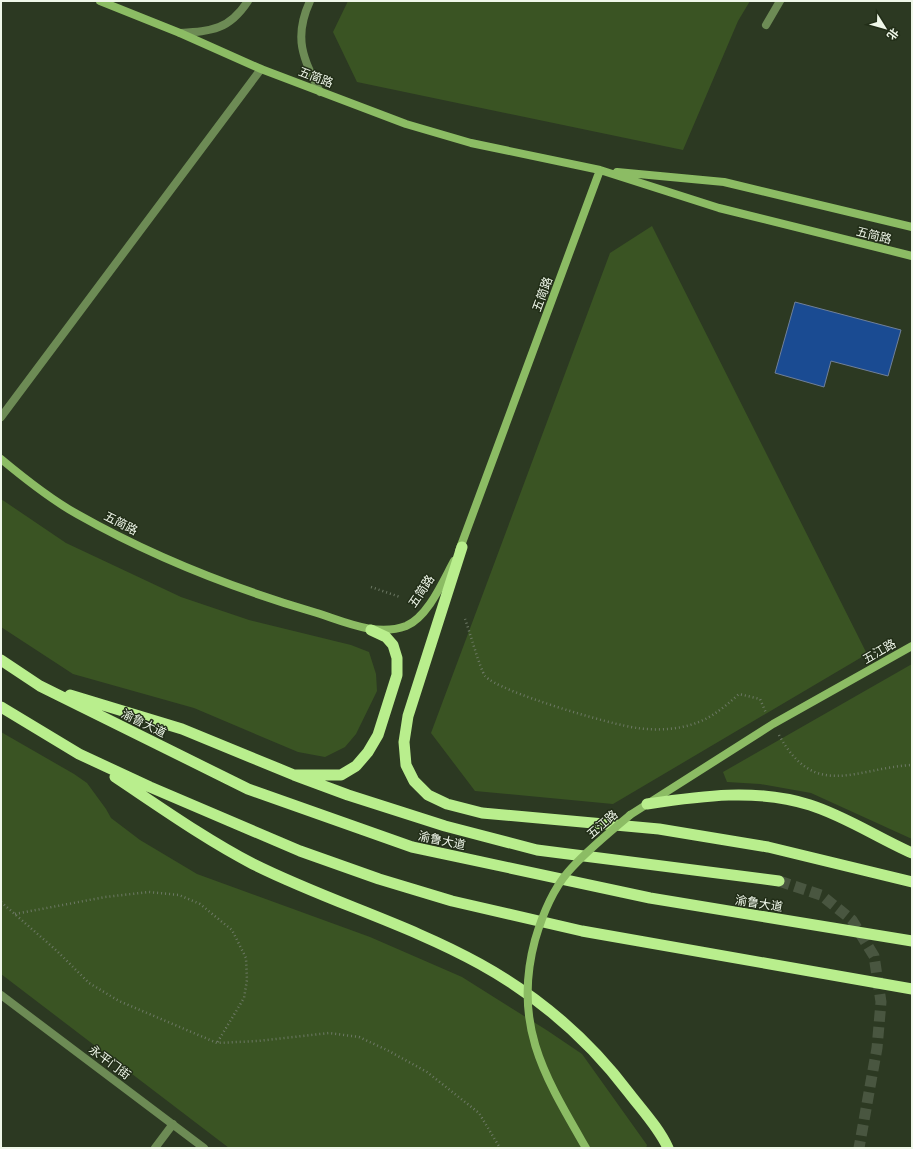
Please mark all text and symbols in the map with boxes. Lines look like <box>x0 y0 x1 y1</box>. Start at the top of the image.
north arrow <box>865 8 905 48</box>
text: 北 <box>884 25 902 43</box>
street label: 五简路 <box>297 64 335 90</box>
street label: 五简路 <box>855 223 893 247</box>
street label: 五简路 <box>529 275 555 313</box>
street label: 五简路 <box>102 508 140 538</box>
street label: 五简路 <box>405 572 437 610</box>
street label: 五江路 <box>860 636 898 666</box>
street label: 渝鲁大道 <box>119 706 169 740</box>
street label: 五江路 <box>583 807 621 841</box>
street label: 渝鲁大道 <box>417 828 467 852</box>
street label: 渝鲁大道 <box>734 892 784 914</box>
street label: 永平门街 <box>86 1042 134 1082</box>

